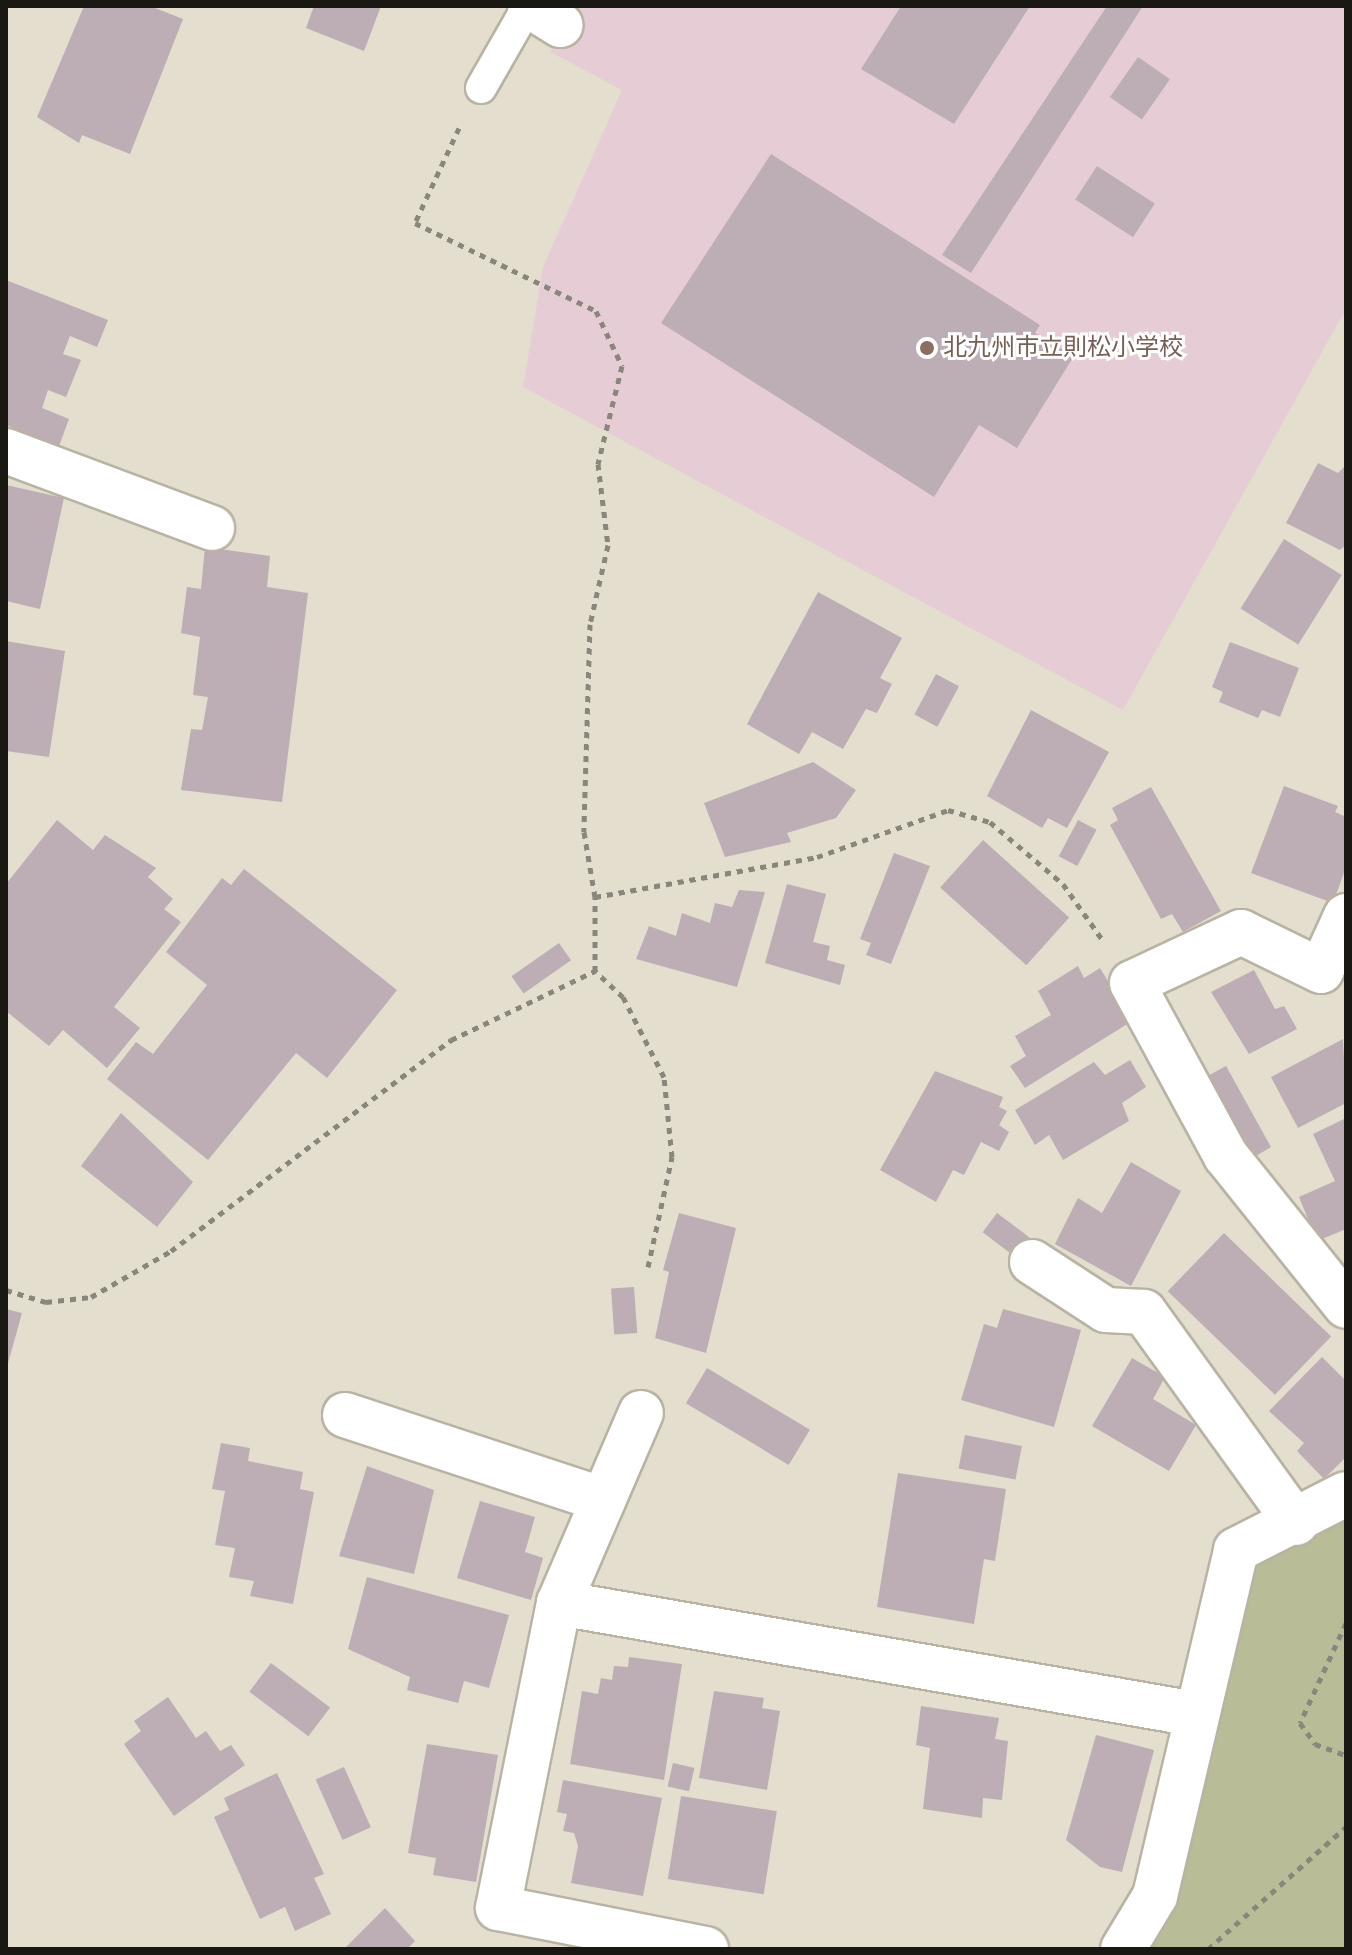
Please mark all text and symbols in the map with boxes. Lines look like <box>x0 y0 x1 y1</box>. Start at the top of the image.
place label: 北九州市立則松小学校 <box>943 334 1183 362</box>
marker: 北九州市立則松小学校 <box>918 339 936 357</box>

